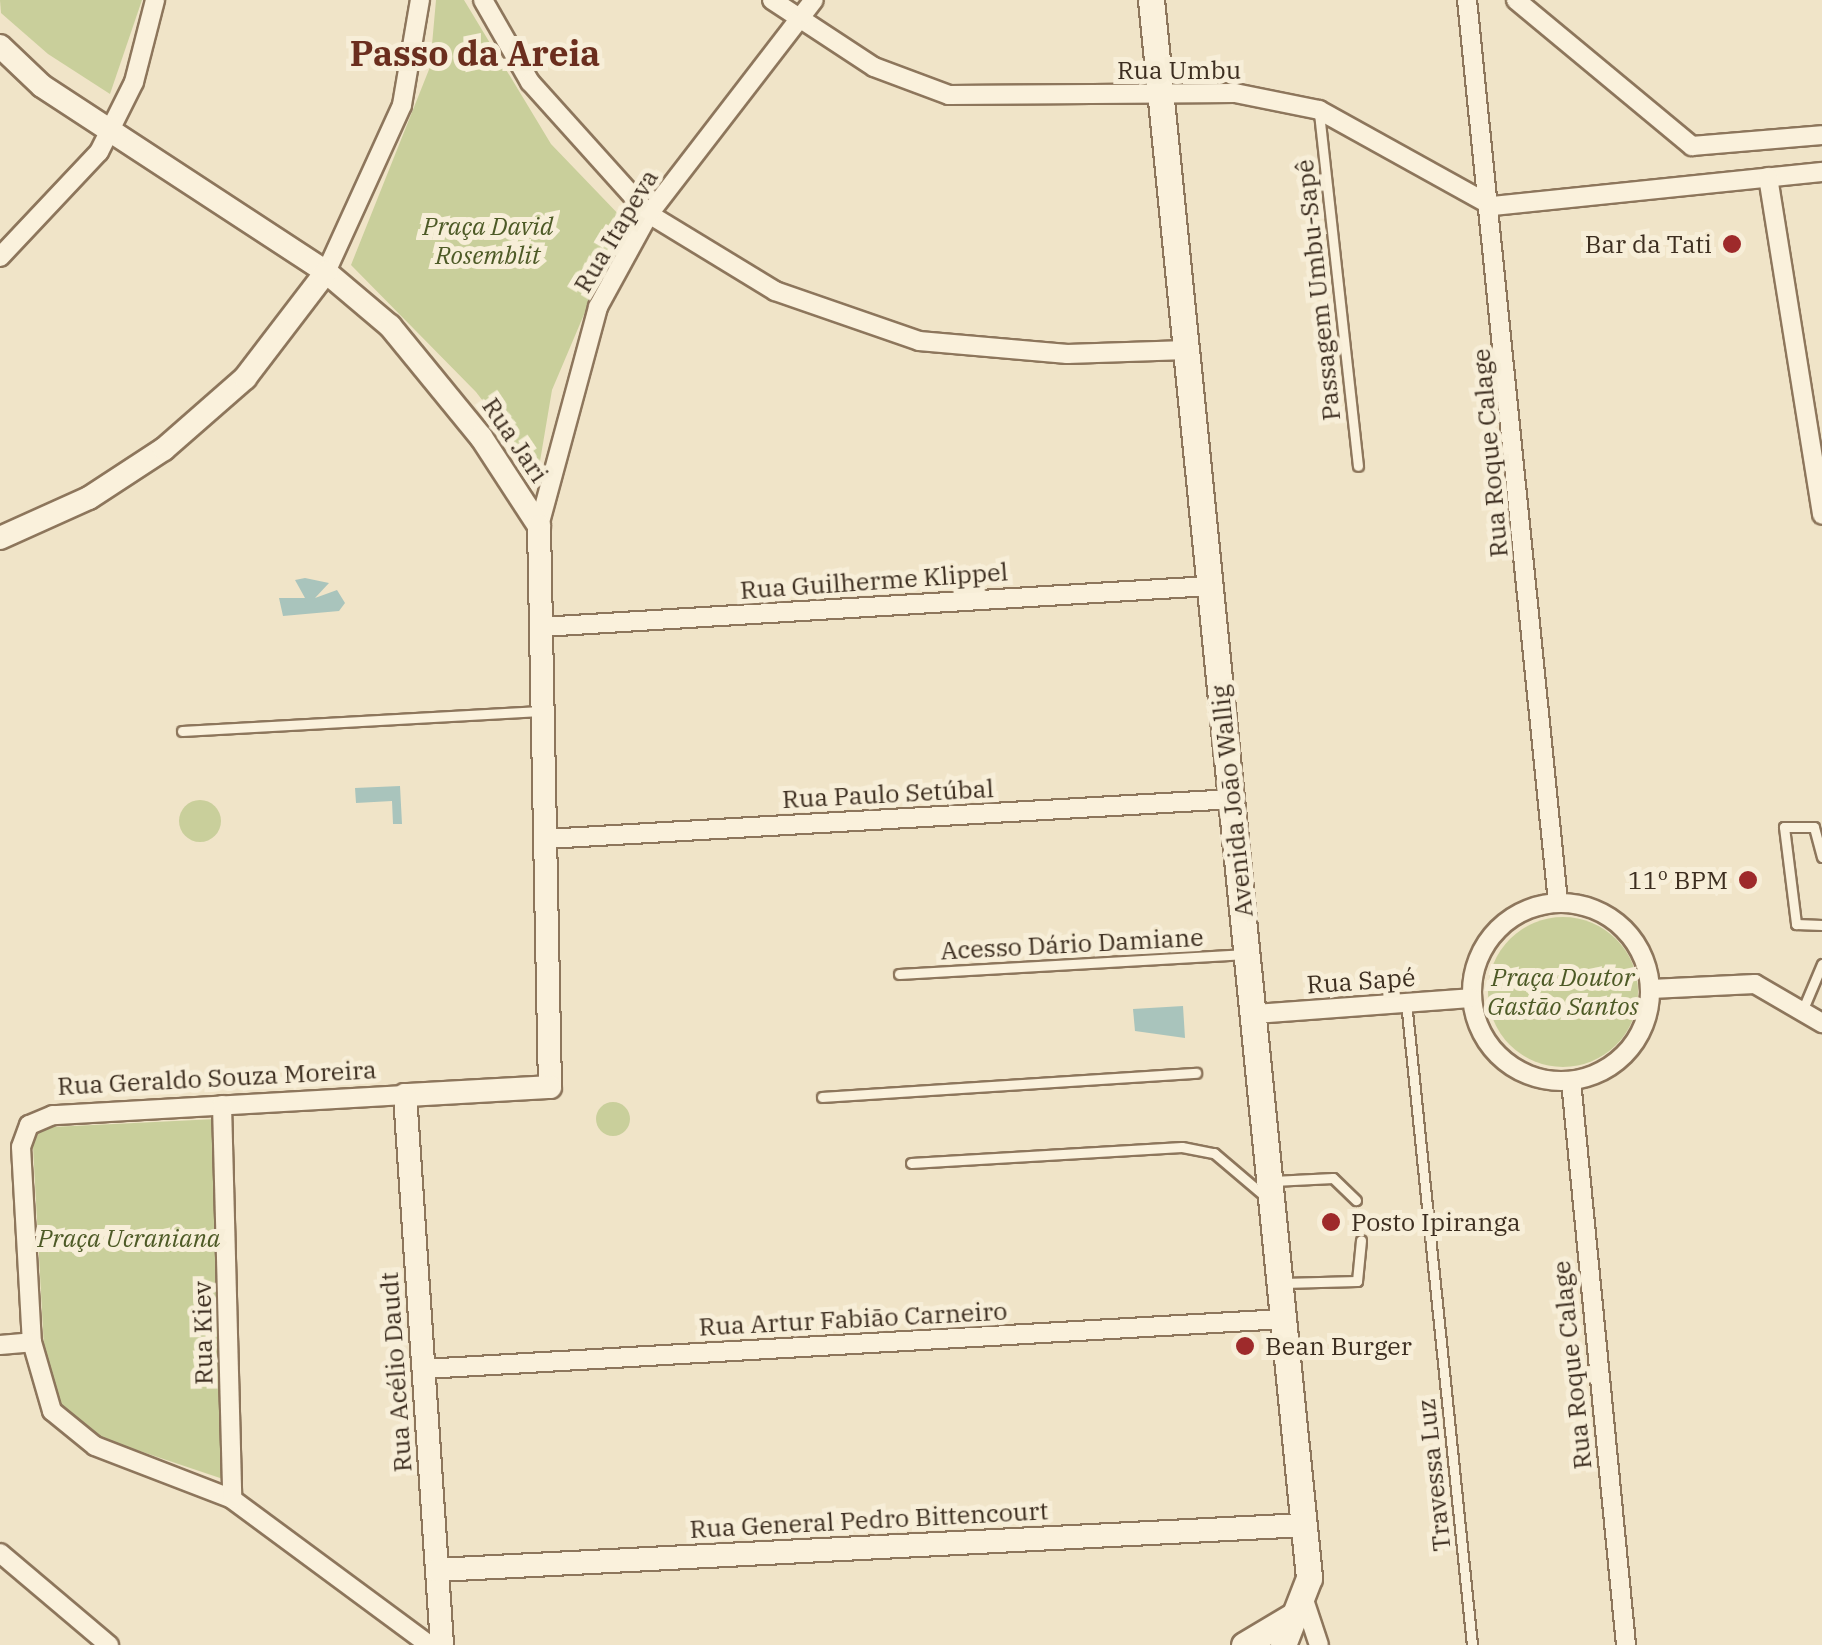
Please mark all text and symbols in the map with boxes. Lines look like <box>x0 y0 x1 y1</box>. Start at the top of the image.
district label: Passo da Areia <box>350 32 600 74</box>
street label: Rua Umbu <box>1117 55 1241 85</box>
street label: Passagem Umbu-Sapê <box>1289 158 1347 422</box>
street label: Rua Itapeva <box>568 164 664 298</box>
park label: Praça David Rosemblit <box>423 212 553 271</box>
place label: Bar da Tati <box>1585 229 1712 259</box>
marker: Bar da Tati <box>1721 233 1743 255</box>
street label: Rua Roque Calage <box>1466 347 1514 559</box>
street label: Rua Jari <box>476 392 554 488</box>
street label: Rua Guilherme Klippel <box>739 557 1009 605</box>
street label: Avenida João Wallig <box>1205 683 1259 919</box>
street label: Rua Paulo Setúbal <box>781 773 995 815</box>
place label: 11º BPM <box>1628 865 1728 895</box>
marker: 11º BPM <box>1737 869 1759 891</box>
street label: Acesso Dário Damiane <box>940 922 1204 966</box>
street label: Rua Sapé <box>1306 962 1416 1000</box>
park label: Praça Doutor Gastão Santos <box>1487 963 1639 1022</box>
street label: Rua Geraldo Souza Moreira <box>57 1055 377 1101</box>
place label: Posto Ipiranga <box>1351 1207 1521 1237</box>
marker: Posto Ipiranga <box>1320 1211 1342 1233</box>
park label: Praça Ucraniana <box>38 1223 220 1253</box>
street label: Rua Roque Calage <box>1546 1259 1598 1471</box>
street label: Rua Acélio Daudt <box>374 1271 418 1473</box>
street label: Rua Kiev <box>187 1281 219 1385</box>
street label: Rua Artur Fabião Carneiro <box>698 1296 1008 1342</box>
place label: Bean Burger <box>1265 1331 1412 1361</box>
marker: Bean Burger <box>1234 1335 1256 1357</box>
street label: Travessa Luz <box>1411 1397 1457 1553</box>
street label: Rua General Pedro Bittencourt <box>689 1496 1049 1544</box>

